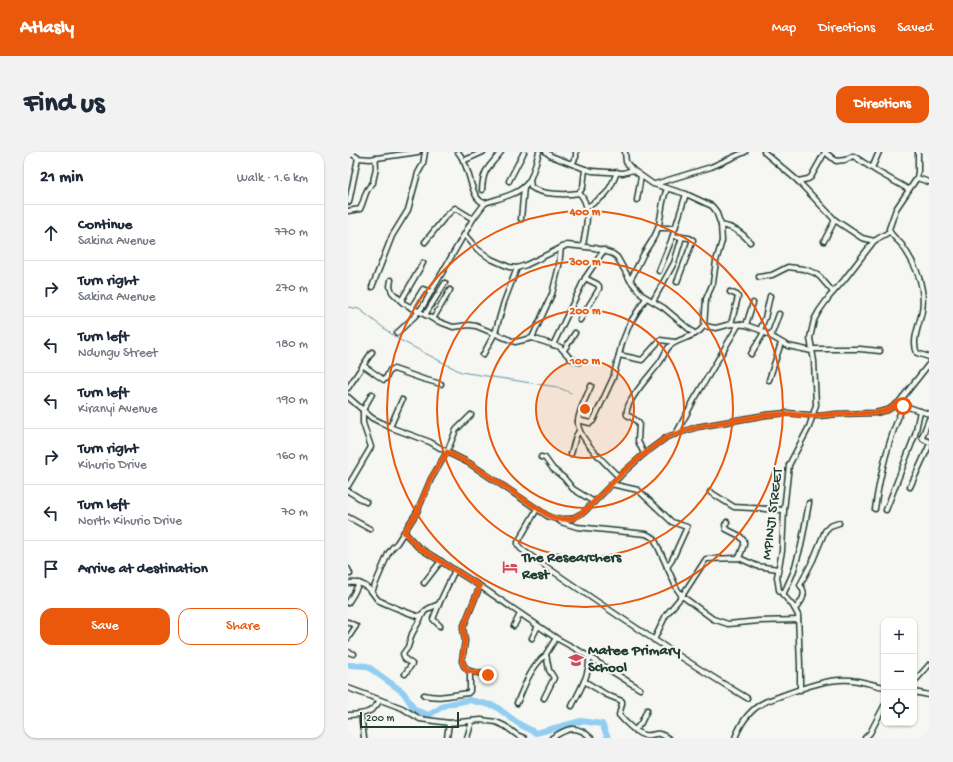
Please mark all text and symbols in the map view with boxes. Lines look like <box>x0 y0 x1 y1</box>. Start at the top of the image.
text: Atlasly <box>20 17 74 40</box>
text: Map <box>772 20 796 37</box>
text: Directions <box>818 20 875 37</box>
text: Saved <box>897 20 933 37</box>
button: Directions <box>836 86 929 123</box>
text: Find us <box>24 88 104 121</box>
text: 21 min <box>40 168 83 188</box>
text: Walk · 1.6 km <box>237 171 308 186</box>
text: 400 m <box>569 206 601 220</box>
text: Continue <box>78 216 132 234</box>
icon: ahead <box>40 222 62 244</box>
text: 770 m <box>275 225 308 240</box>
text: Sakina Avenue <box>78 234 155 249</box>
text: 300 m <box>568 256 601 270</box>
text: Turn right <box>78 272 138 290</box>
icon: right <box>40 278 62 300</box>
text: 270 m <box>275 281 308 296</box>
text: Sakina Avenue <box>78 290 155 305</box>
text: 200 m <box>570 305 601 319</box>
text: Turn left <box>78 328 129 346</box>
icon: left <box>40 334 62 356</box>
text: 180 m <box>276 337 308 352</box>
text: Ndungu Street <box>78 346 158 361</box>
text: 100 m <box>569 355 600 369</box>
text: Turn left <box>78 384 129 402</box>
icon: left <box>40 390 62 412</box>
text: 190 m <box>277 393 308 408</box>
route start <box>894 397 912 415</box>
text: Kiranyi Avenue <box>78 402 157 417</box>
centre of rings <box>578 402 592 416</box>
text: Turn right <box>78 440 138 458</box>
icon: right <box>40 446 62 468</box>
text: 160 m <box>276 449 308 464</box>
text: Kihurio Drive <box>78 458 147 473</box>
street label: MPINJI STREET <box>758 466 788 561</box>
text: Turn left <box>78 496 129 514</box>
icon: left <box>40 502 62 524</box>
text: 70 m <box>282 505 308 520</box>
text: North Kihurio Drive <box>78 514 182 529</box>
place label: The Researchers Rest <box>521 549 623 584</box>
icon: arrive <box>40 558 62 580</box>
hotel icon: The Researchers Rest <box>501 558 519 576</box>
text: Arrive at destination <box>78 560 208 578</box>
button: Save <box>40 608 170 645</box>
button: Share <box>178 608 308 645</box>
map controls <box>881 618 917 726</box>
button: + <box>881 618 917 654</box>
place label: Matee Primary School <box>588 642 681 677</box>
school or university icon: Matee Primary School <box>567 651 585 669</box>
button: − <box>881 654 917 690</box>
route end <box>479 666 497 684</box>
button: locate <box>881 690 917 726</box>
scale bar <box>360 710 459 729</box>
text: 200 m <box>366 713 394 725</box>

